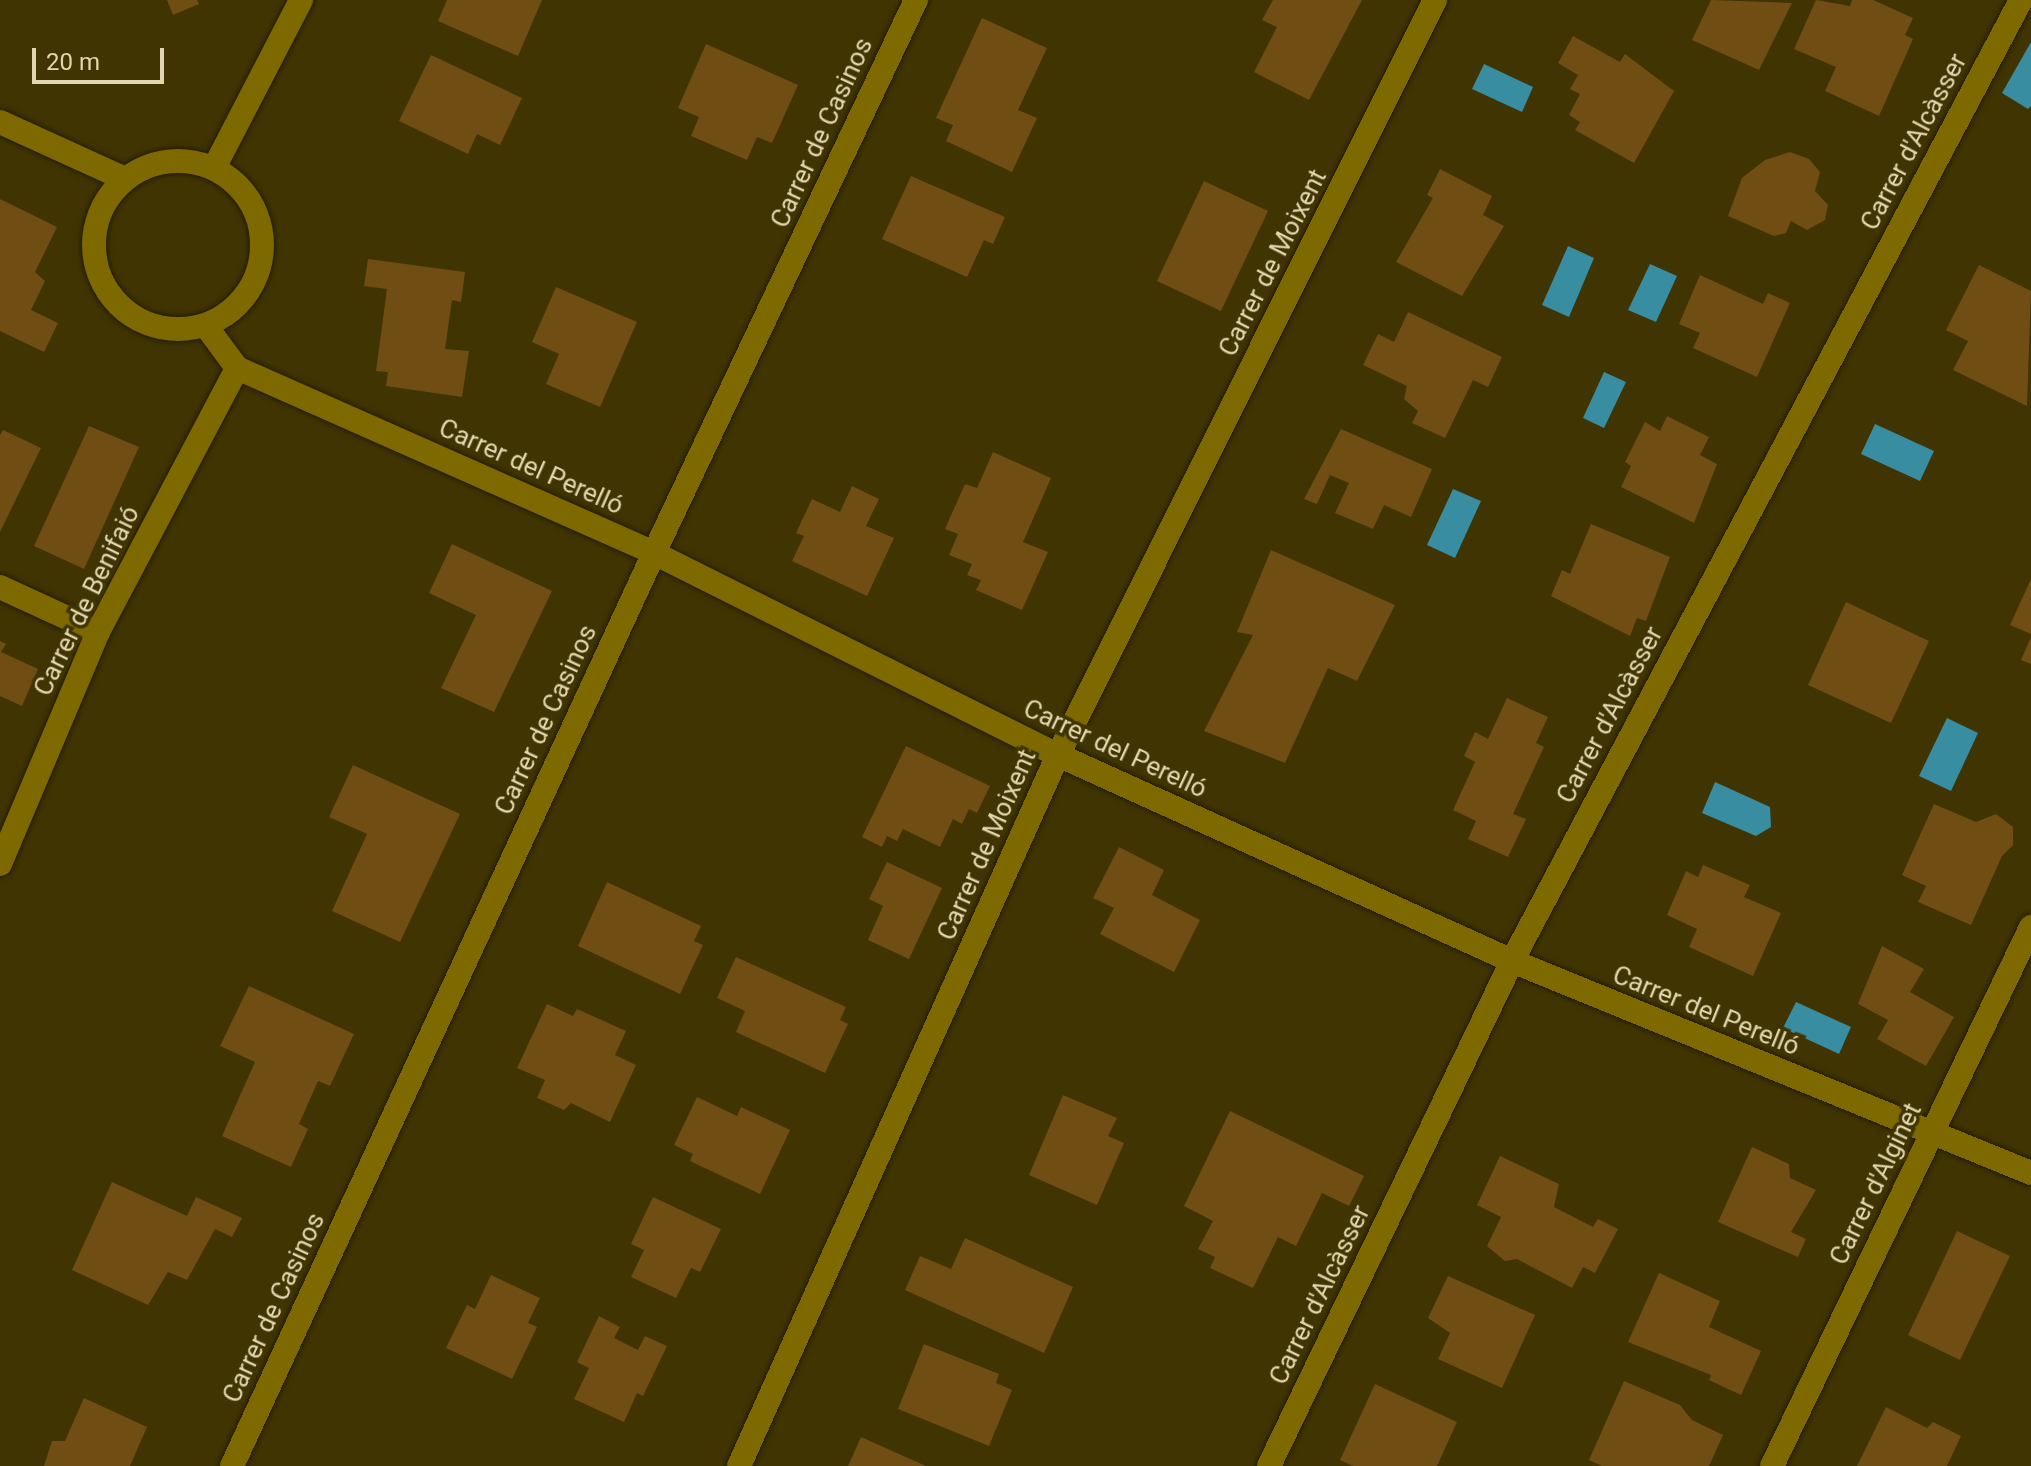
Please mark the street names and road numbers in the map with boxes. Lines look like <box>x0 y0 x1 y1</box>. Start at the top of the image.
street label: Carrer de Casinos <box>764 33 880 233</box>
street label: Carrer d'Alcàsser <box>1854 48 1974 236</box>
street label: Carrer de Moixent <box>1212 164 1334 362</box>
street label: Carrer del Perelló <box>434 412 628 522</box>
street label: Carrer de Benifaió <box>28 501 146 701</box>
street label: Carrer de Casinos <box>488 620 604 820</box>
street label: Carrer d'Alcàsser <box>1550 621 1670 809</box>
street label: Carrer del Perelló <box>1018 693 1212 805</box>
street label: Carrer de Moixent <box>931 745 1043 945</box>
street label: Carrer del Perelló <box>1608 959 1804 1063</box>
street label: Carrer d'Alginet <box>1823 1098 1929 1270</box>
street label: Carrer d'Alcàsser <box>1263 1200 1377 1390</box>
street label: Carrer de Casinos <box>216 1208 332 1408</box>

